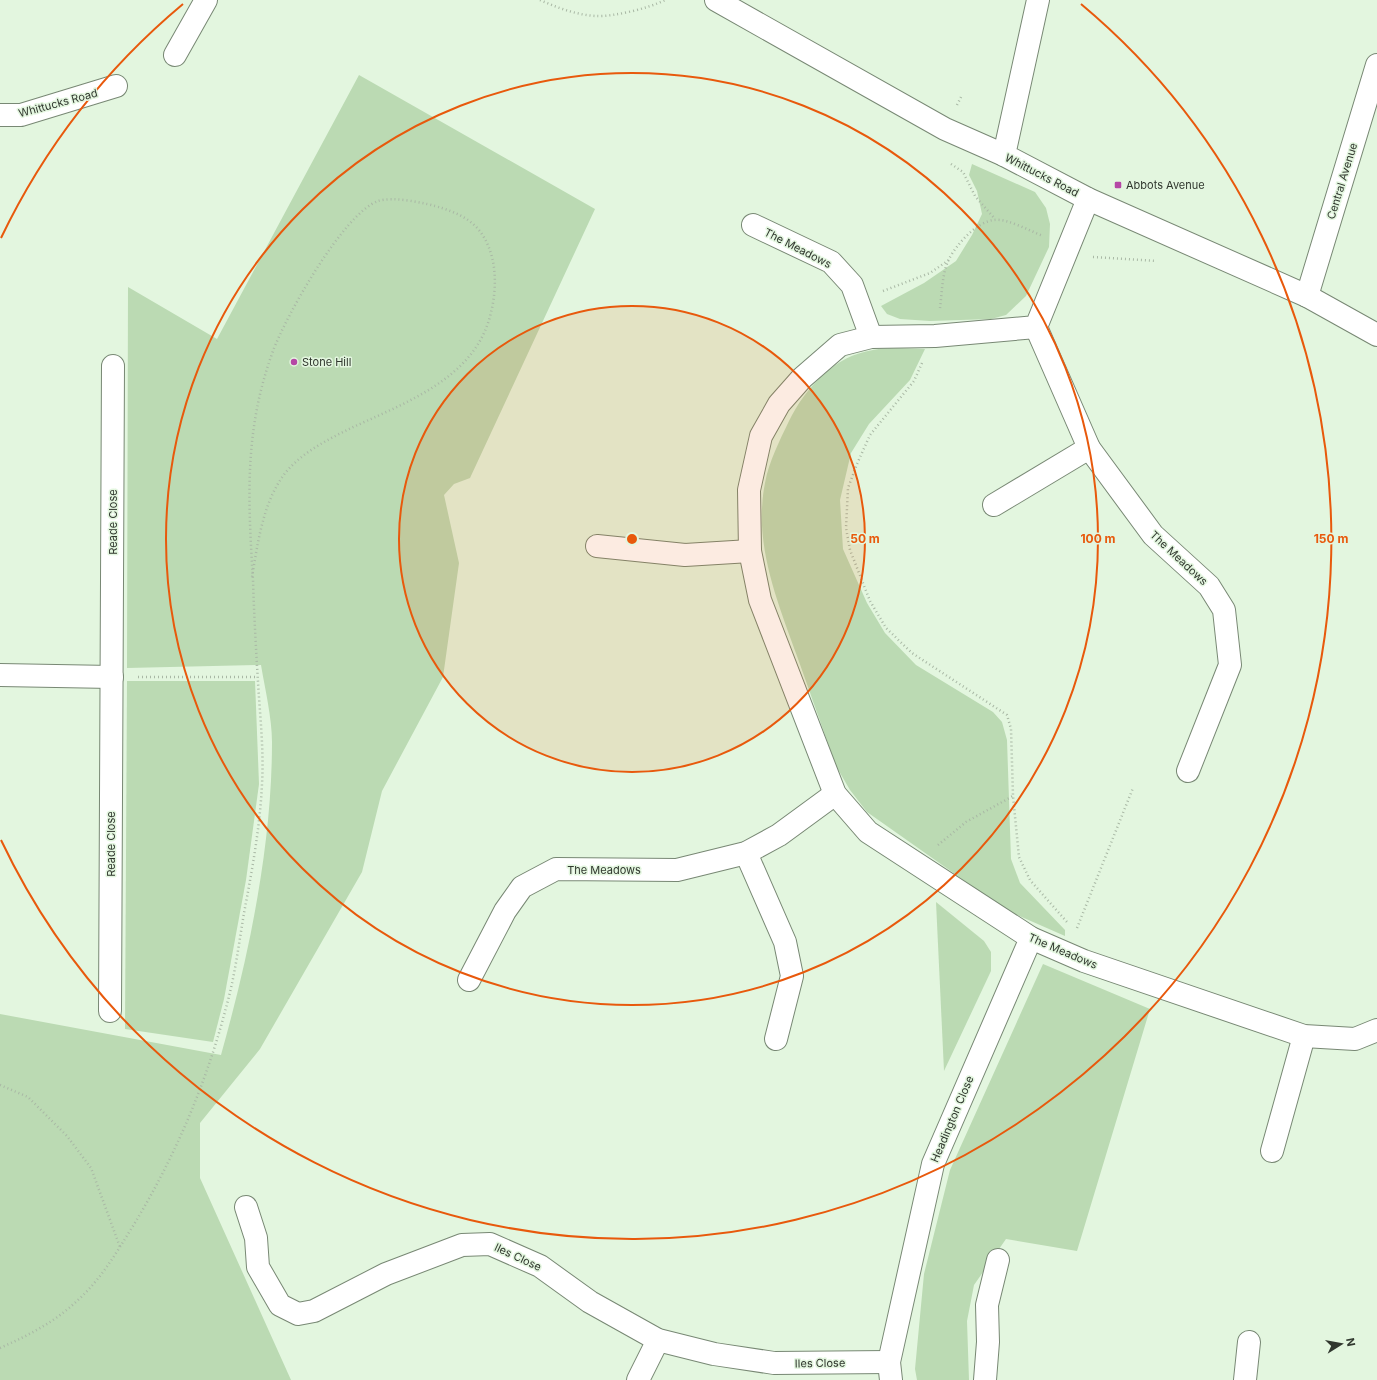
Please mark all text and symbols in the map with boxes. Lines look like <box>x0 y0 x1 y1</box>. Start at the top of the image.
street label: Whittucks Road <box>17 86 99 120</box>
street label: Central Avenue <box>1324 141 1360 221</box>
street label: Whittucks Road <box>1003 150 1081 200</box>
place label: Abbots Avenue <box>1126 178 1205 192</box>
marker: Abbots Avenue <box>1113 180 1123 190</box>
street label: The Meadows <box>762 225 834 271</box>
place label: Stone Hill <box>302 355 351 369</box>
marker: Stone Hill <box>289 357 299 367</box>
street label: Reade Close <box>106 489 120 555</box>
street label: The Meadows <box>1147 528 1211 588</box>
text: 50 m <box>850 531 880 546</box>
text: 100 m <box>1080 531 1116 546</box>
text: 150 m <box>1314 531 1348 546</box>
centre of rings <box>625 532 639 546</box>
street label: Reade Close <box>104 811 118 877</box>
street label: The Meadows <box>567 863 641 877</box>
street label: The Meadows <box>1026 930 1100 972</box>
street label: Headington Close <box>927 1074 977 1164</box>
street label: Iles Close <box>492 1240 544 1274</box>
north arrow <box>1321 1324 1361 1364</box>
text: N <box>1343 1337 1358 1348</box>
street label: Iles Close <box>795 1356 845 1370</box>

